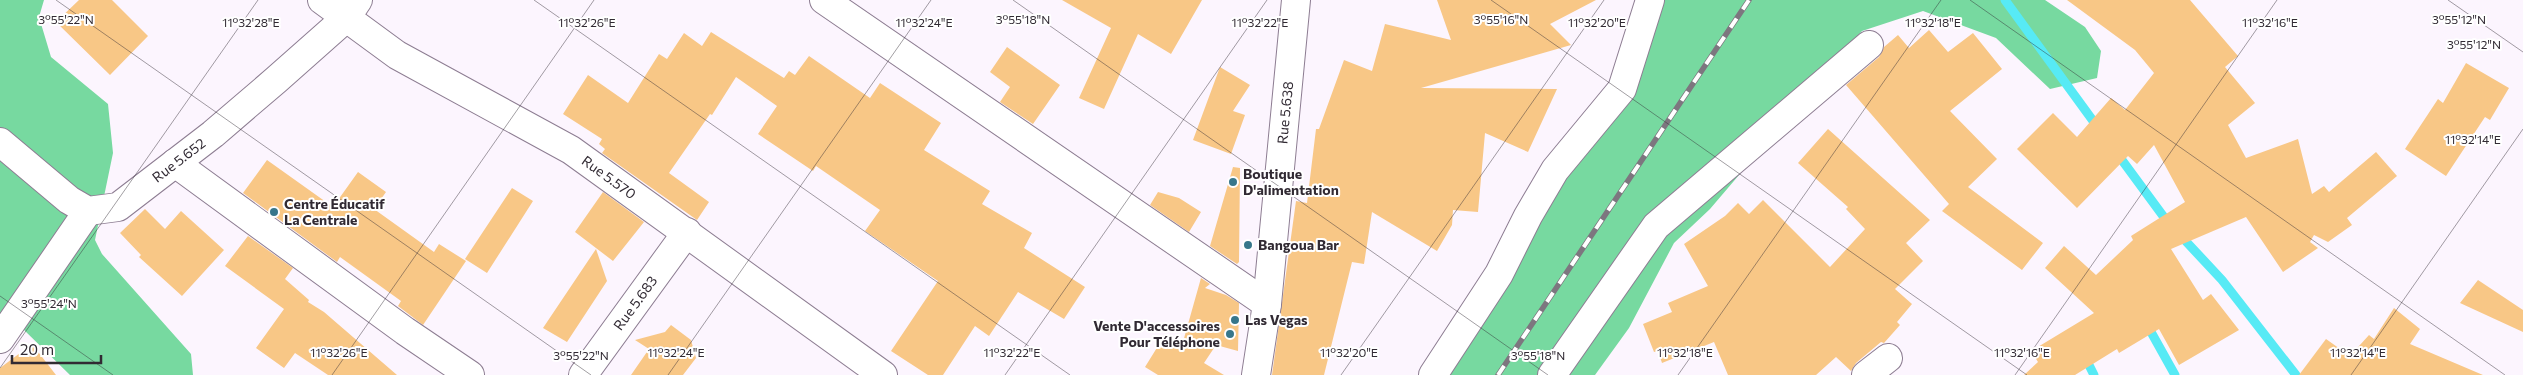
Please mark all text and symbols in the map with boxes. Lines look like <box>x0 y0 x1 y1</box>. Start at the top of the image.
text: 3°55'22"N <box>38 12 94 26</box>
text: 3°55'18"N <box>996 12 1050 26</box>
text: 3°55'16"N <box>1474 12 1528 26</box>
text: 3°55'12"N <box>2432 12 2486 26</box>
text: 11°32'28"E <box>222 15 280 29</box>
text: 11°32'26"E <box>558 15 616 29</box>
text: 11°32'24"E <box>895 15 953 29</box>
text: 11°32'22"E <box>1232 15 1288 29</box>
text: 11°32'20"E <box>1568 15 1626 29</box>
text: 11°32'18"E <box>1905 15 1961 29</box>
text: 11°32'16"E <box>2242 15 2298 29</box>
text: 3°55'12"N <box>2447 37 2501 51</box>
street label: Rue 5.638 <box>1273 80 1296 145</box>
text: 11°32'14"E <box>2445 132 2501 146</box>
street label: Rue 5.652 <box>149 134 209 186</box>
street label: Rue 5.570 <box>579 152 640 202</box>
place label: Boutique D'alimentation <box>1243 165 1339 198</box>
marker: Boutique D'alimentation <box>1227 176 1239 188</box>
place label: Centre Éducatif La Centrale <box>284 195 385 228</box>
marker: Centre Éducatif La Centrale <box>268 206 280 218</box>
place label: Bangoua Bar <box>1258 236 1339 253</box>
marker: Bangoua Bar <box>1242 239 1254 251</box>
street label: Rue 5.683 <box>610 272 660 333</box>
text: 3°55'24"N <box>21 296 77 310</box>
place label: Las Vegas <box>1245 311 1308 328</box>
marker: Las Vegas <box>1229 314 1241 326</box>
place label: Vente D'accessoires Pour Téléphone <box>1093 317 1220 350</box>
marker: Vente D'accessoires Pour Téléphone <box>1224 328 1236 340</box>
scale bar <box>12 332 101 364</box>
text: 20 m <box>20 340 54 358</box>
text: 11°32'26"E <box>310 345 368 359</box>
text: 11°32'24"E <box>647 345 705 359</box>
text: 11°32'22"E <box>984 345 1040 359</box>
text: 11°32'20"E <box>1320 345 1378 359</box>
text: 11°32'18"E <box>1657 345 1713 359</box>
text: 11°32'16"E <box>1994 345 2050 359</box>
text: 11°32'14"E <box>2330 345 2386 359</box>
text: 3°55'22"N <box>553 348 609 362</box>
text: 3°55'18"N <box>1511 348 1565 362</box>

